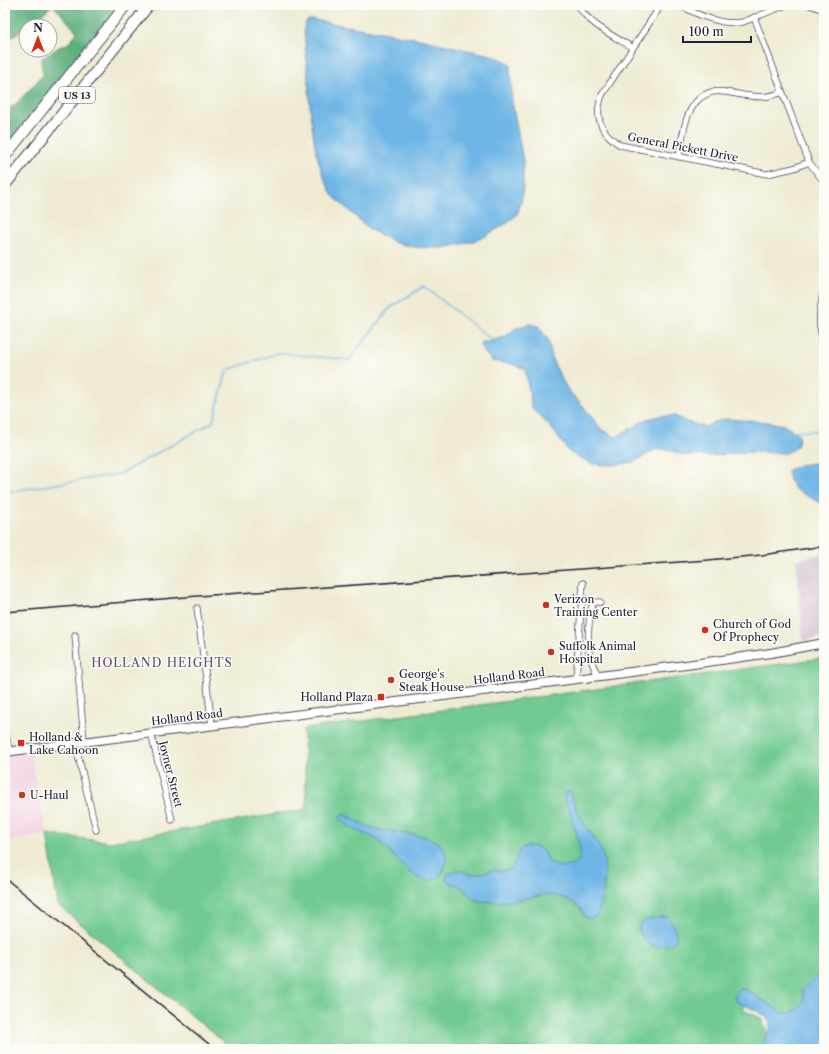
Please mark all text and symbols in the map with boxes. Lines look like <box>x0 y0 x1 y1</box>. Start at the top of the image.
north arrow <box>18 18 58 58</box>
scale bar <box>683 18 751 44</box>
text: N <box>33 21 43 35</box>
text: 100 m <box>689 24 724 39</box>
road number: US 13 <box>59 87 95 103</box>
street label: General Pickett Drive <box>626 129 740 165</box>
place label: Verizon Training Center <box>553 592 638 619</box>
marker: Verizon Training Center <box>541 600 551 610</box>
place label: Church of God Of Prophecy <box>713 617 791 644</box>
marker: Church of God Of Prophecy <box>700 625 710 635</box>
place label: Suffolk Animal Hospital <box>559 639 637 666</box>
marker: Suffolk Animal Hospital <box>546 647 556 657</box>
district label: HOLLAND HEIGHTS <box>91 655 233 670</box>
street label: Holland Road <box>472 665 546 687</box>
place label: George's Steak House <box>399 667 464 694</box>
marker: George's Steak House <box>386 675 396 685</box>
place label: Holland Plaza <box>300 690 373 704</box>
marker: Holland Plaza <box>376 692 386 702</box>
street label: Holland Road <box>150 706 224 728</box>
place label: Holland & Lake Cahoon <box>29 730 99 757</box>
street label: Joyner Street <box>156 737 186 809</box>
marker: Holland & Lake Cahoon <box>16 738 26 748</box>
place label: U-Haul <box>30 788 69 802</box>
marker: U-Haul <box>17 790 27 800</box>

